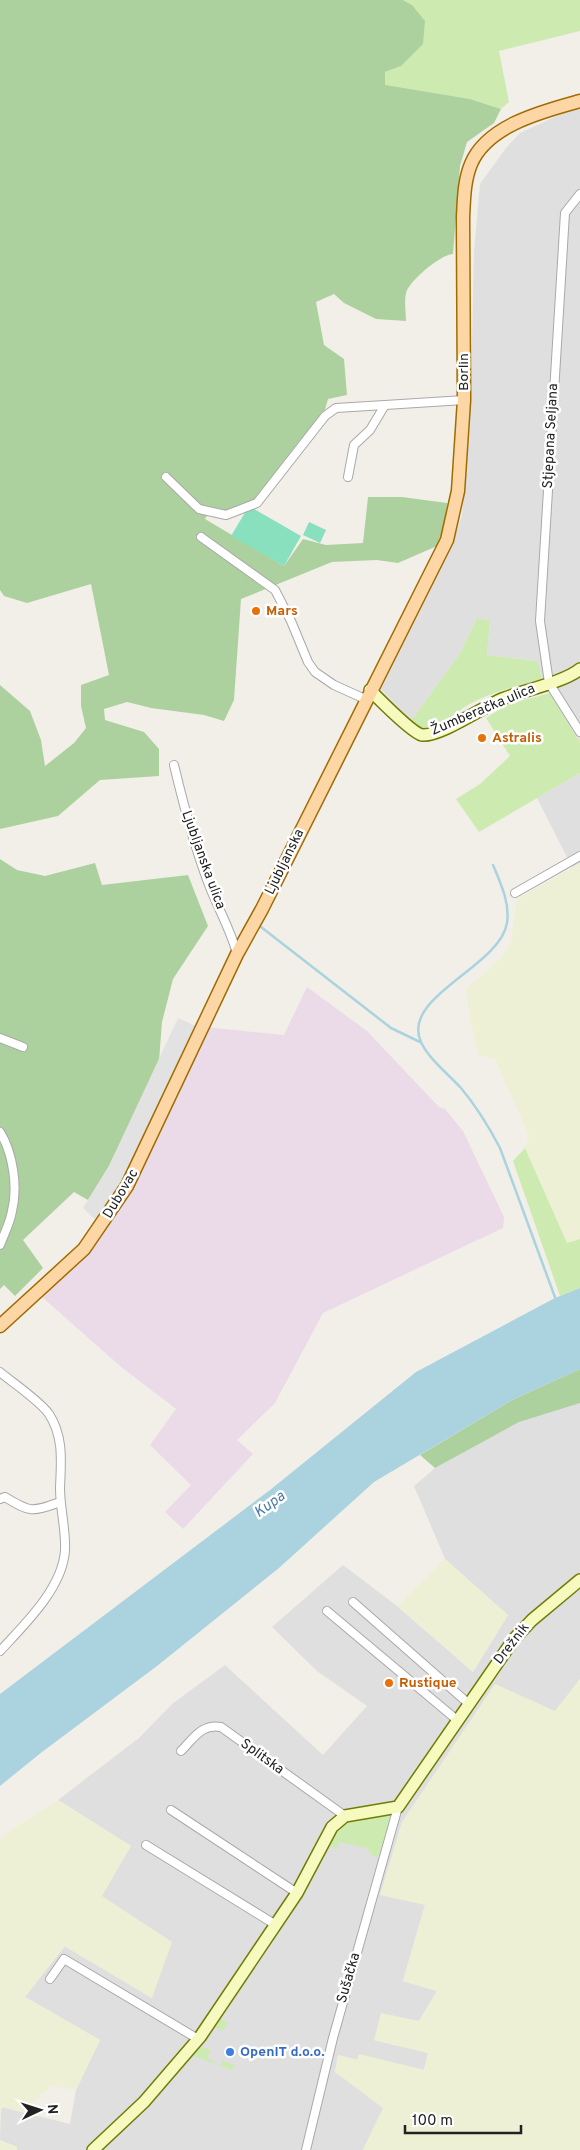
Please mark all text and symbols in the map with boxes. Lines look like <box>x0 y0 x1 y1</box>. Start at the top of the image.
street label: Borlin <box>456 353 473 391</box>
street label: Stjepana Seljana <box>540 383 562 489</box>
place label: Mars <box>266 603 298 620</box>
marker: Mars <box>250 605 262 617</box>
street label: Žumberačka ulica <box>428 679 538 740</box>
place label: Astralis <box>492 730 542 747</box>
marker: Astralis <box>476 732 488 744</box>
street label: Ljubljanska ulica <box>177 808 229 912</box>
street label: Ljubljanska <box>262 826 308 898</box>
street label: Dubovac <box>100 1166 142 1222</box>
water label: Kupa <box>251 1487 289 1523</box>
street label: Drežnik <box>491 1620 533 1668</box>
place label: Rustique <box>399 1675 457 1692</box>
marker: Rustique <box>383 1677 395 1689</box>
street label: Splitska <box>237 1736 287 1778</box>
street label: Sušačka <box>334 1951 364 2005</box>
place label: OpenIT d.o.o. <box>240 2044 325 2061</box>
marker: OpenIT d.o.o. <box>224 2046 236 2058</box>
north arrow <box>15 2085 65 2135</box>
scale bar <box>405 2102 521 2134</box>
text: N <box>43 2104 60 2115</box>
text: 100 m <box>412 2112 453 2131</box>

